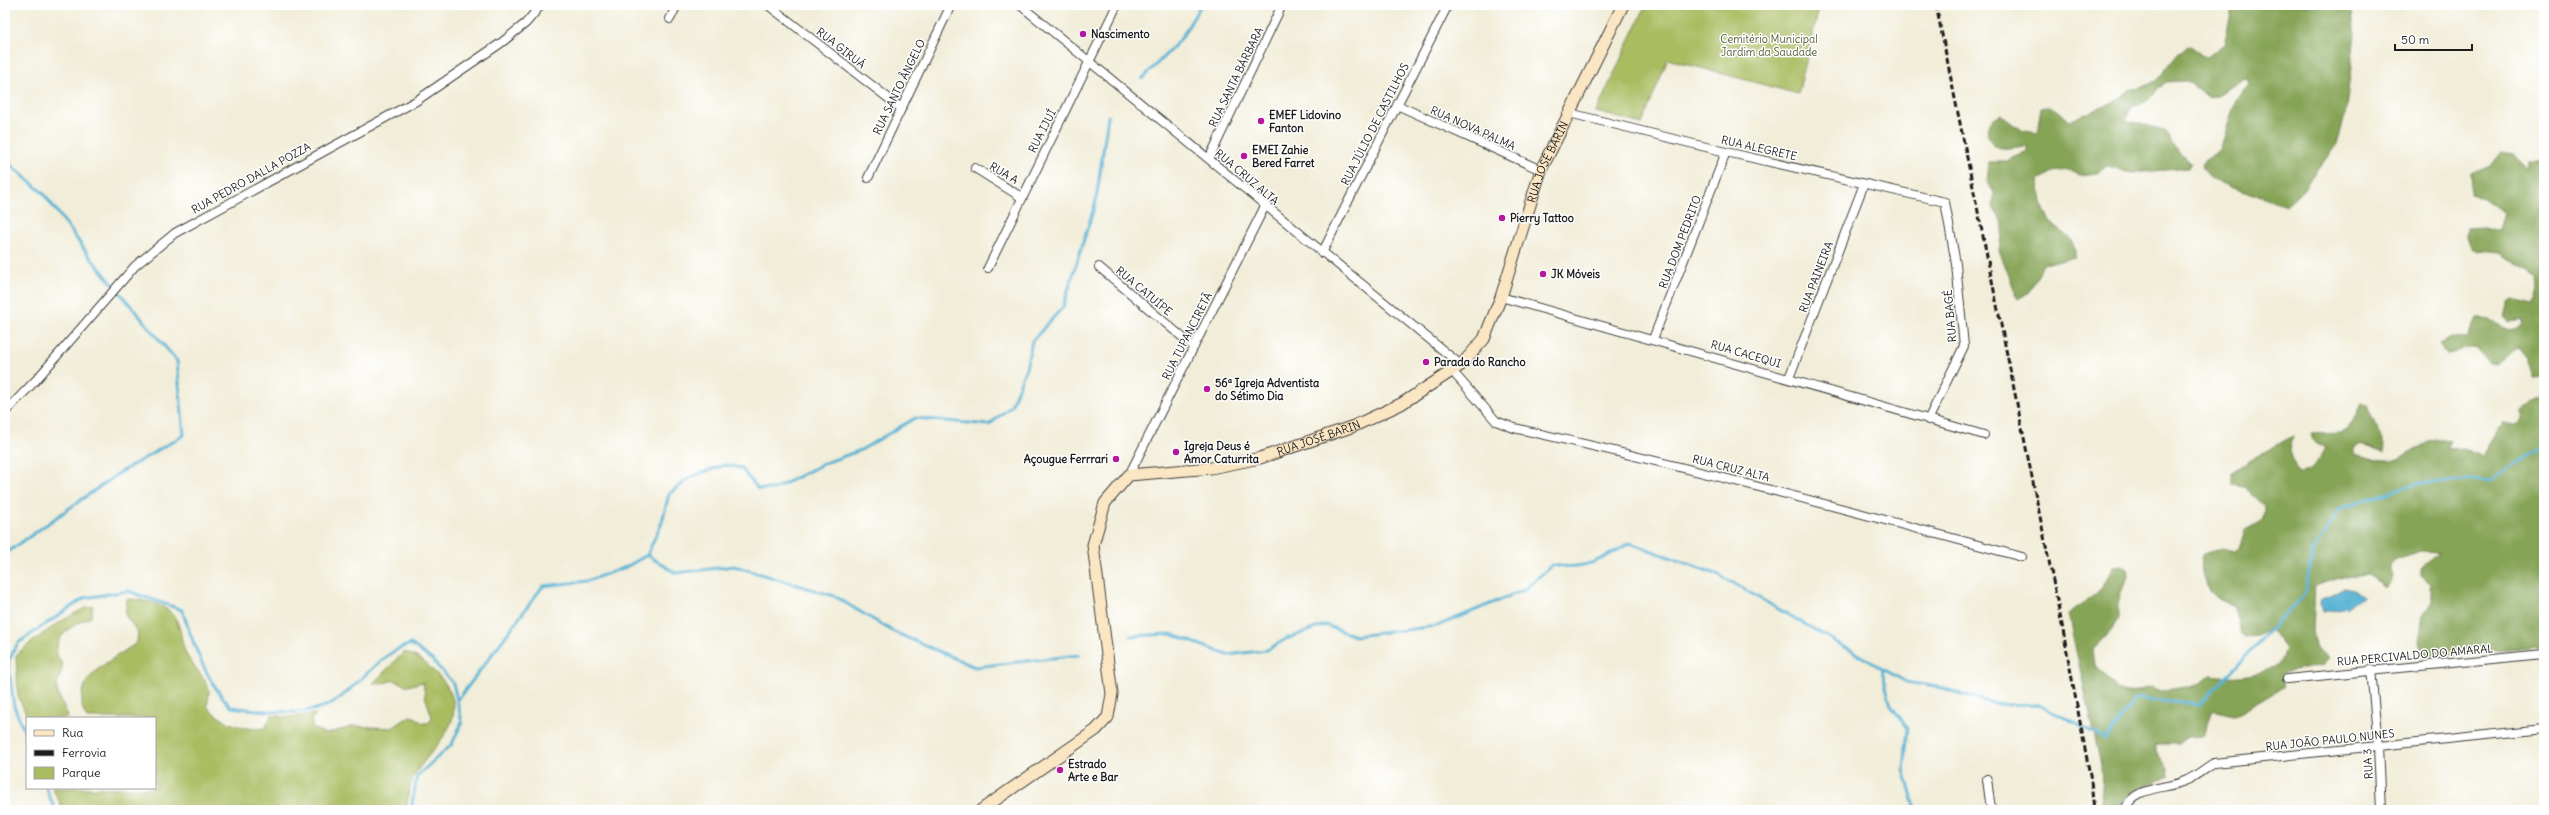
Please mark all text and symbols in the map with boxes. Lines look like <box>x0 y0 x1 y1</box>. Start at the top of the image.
street label: RUA GIRUÁ <box>814 24 869 72</box>
street label: RUA SANTA BÁRBARA <box>1205 24 1266 129</box>
scale bar <box>2395 26 2472 52</box>
place label: Nascimento <box>1091 27 1150 41</box>
marker: Nascimento <box>1078 29 1088 39</box>
park label: Cemitério Municipal Jardim da Saudade <box>1720 32 1818 59</box>
text: 50 m <box>2401 32 2430 47</box>
street label: RUA SANTO ÂNGELO <box>869 36 928 137</box>
street label: RUA JÚLIO DE CASTILHOS <box>1337 60 1412 188</box>
street label: RUA NOVA PALMA <box>1428 103 1518 153</box>
street label: RUA IJUÍ <box>1024 106 1059 155</box>
place label: EMEF Lidovino Fanton <box>1269 108 1341 135</box>
marker: EMEF Lidovino Fanton <box>1256 116 1266 126</box>
street label: RUA JOSÉ BARIN <box>1524 119 1571 204</box>
street label: RUA ALEGRETE <box>1720 132 1798 164</box>
street label: RUA PEDRO DALLA POZZA <box>189 139 313 217</box>
place label: EMEI Zahie Bered Farret <box>1252 143 1315 170</box>
street label: RUA CRUZ ALTA <box>1212 146 1282 208</box>
marker: EMEI Zahie Bered Farret <box>1239 151 1249 161</box>
street label: RUA A <box>987 159 1021 187</box>
street label: RUA DOM PEDRITO <box>1656 193 1704 291</box>
place label: Pierry Tattoo <box>1510 211 1574 226</box>
marker: Pierry Tattoo <box>1497 213 1507 223</box>
street label: RUA PAINEIRA <box>1796 239 1836 315</box>
street label: RUA CATUÍPE <box>1113 263 1176 319</box>
place label: JK Móveis <box>1551 267 1600 281</box>
marker: JK Móveis <box>1538 269 1548 279</box>
street label: RUA BAGÉ <box>1940 289 1959 343</box>
street label: RUA TUPANCIRETÃ <box>1159 290 1215 382</box>
street label: RUA CACEQUI <box>1709 337 1783 371</box>
place label: Parada do Rancho <box>1434 355 1526 369</box>
marker: Parada do Rancho <box>1421 357 1431 367</box>
place label: 56ª Igreja Adventista do Sétimo Dia <box>1215 376 1320 403</box>
marker: 56ª Igreja Adventista do Sétimo Dia <box>1202 384 1212 394</box>
street label: RUA JOSÉ BARIN <box>1275 417 1363 459</box>
place label: Igreja Deus é Amor Caturrita <box>1184 439 1260 466</box>
marker: Igreja Deus é Amor Caturrita <box>1171 447 1181 457</box>
place label: Açougue Ferrrari <box>1024 452 1108 467</box>
street label: RUA CRUZ ALTA <box>1691 452 1771 484</box>
marker: Açougue Ferrrari <box>1111 454 1121 464</box>
street label: RUA PERCIVALDO DO AMARAL <box>2336 641 2494 669</box>
legend <box>26 717 156 789</box>
text: Rua <box>62 725 84 740</box>
street label: RUA JOÃO PAULO NUNES <box>2265 726 2395 754</box>
text: Ferrovia <box>62 745 107 760</box>
street label: RUA 3 <box>2360 748 2376 780</box>
place label: Estrado Arte e Bar <box>1068 757 1119 784</box>
text: Parque <box>62 765 101 780</box>
marker: Estrado Arte e Bar <box>1055 765 1065 775</box>

